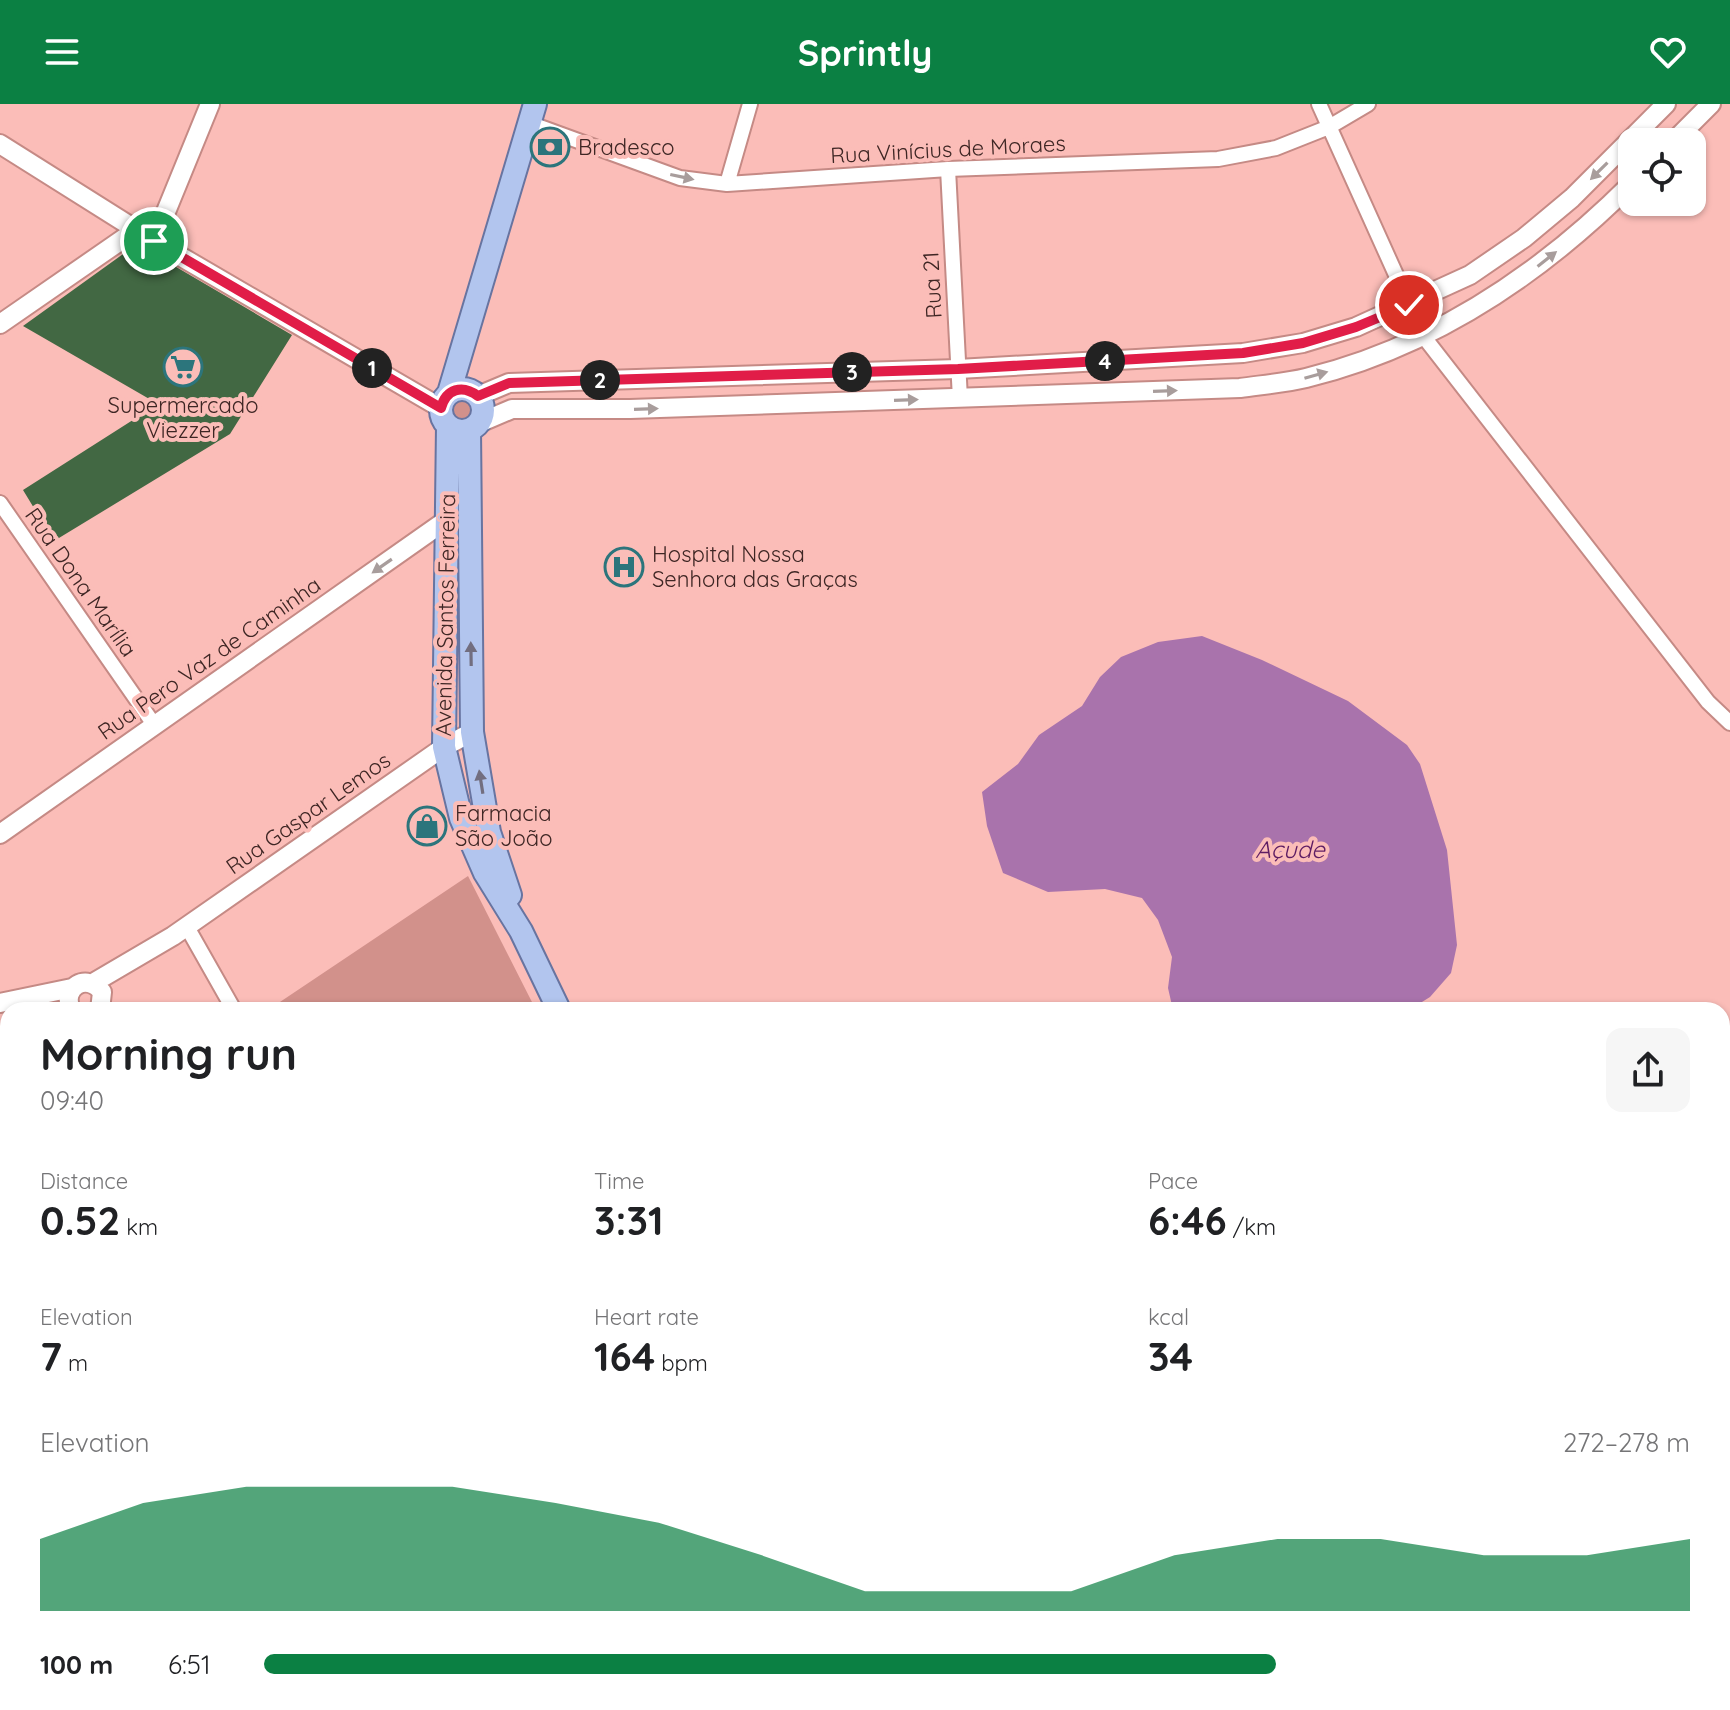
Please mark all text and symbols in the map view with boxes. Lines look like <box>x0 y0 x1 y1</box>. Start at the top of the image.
icon: menu <box>40 30 84 74</box>
text: Sprintly <box>798 30 932 75</box>
icon: heart <box>1646 30 1690 74</box>
bank icon: Bradesco <box>529 126 571 168</box>
map controls <box>1618 128 1706 216</box>
button: locate <box>1618 128 1706 216</box>
street label: Rua Vinícius de Moraes <box>830 129 1066 169</box>
place label: Bradesco <box>578 133 675 161</box>
one-way arrow <box>1590 161 1609 180</box>
one-way arrow <box>669 171 694 184</box>
pin <box>120 207 188 275</box>
icon: arrive <box>132 219 176 263</box>
street label: Rua 21 <box>916 251 948 319</box>
one-way arrow <box>1537 252 1557 268</box>
pin <box>1375 271 1443 339</box>
icon: check <box>1387 283 1431 327</box>
pin: 4 <box>1085 341 1125 381</box>
supermarket icon: Supermercado Viezzer <box>162 346 204 388</box>
text: 4 <box>1099 347 1111 375</box>
pin: 1 <box>352 348 392 388</box>
pin: 3 <box>832 352 872 392</box>
text: 1 <box>368 354 376 382</box>
text: 3 <box>846 358 858 386</box>
pin: 2 <box>580 360 620 400</box>
text: 2 <box>594 366 606 394</box>
one-way arrow <box>1305 368 1329 381</box>
one-way arrow <box>1153 384 1178 397</box>
place label: Supermercado Viezzer <box>108 391 258 444</box>
one-way arrow <box>894 394 919 407</box>
one-way arrow <box>634 402 659 415</box>
street label: Avenida Santos Ferreira <box>429 493 461 737</box>
street label: Rua Dona Marília <box>19 502 143 662</box>
place label: Hospital Nossa Senhora das Graças <box>652 540 858 593</box>
hospital icon: Hospital Nossa Senhora das Graças <box>603 546 645 588</box>
one-way arrow <box>371 558 392 573</box>
street label: Rua Pero Vaz de Caminha <box>92 570 326 746</box>
one-way arrow <box>465 641 478 666</box>
street label: Rua Gaspar Lemos <box>220 746 396 880</box>
one-way arrow <box>474 769 487 794</box>
place label: Farmacia São João <box>455 799 552 852</box>
shop icon: Farmacia São João <box>406 805 448 847</box>
water label: Açude <box>1255 834 1326 864</box>
text: Morning run <box>40 1026 297 1081</box>
button: share <box>1606 1028 1690 1112</box>
text: 09:40 <box>40 1084 104 1117</box>
text: Distance <box>40 1167 128 1195</box>
text: Time <box>594 1167 645 1195</box>
text: Pace <box>1148 1167 1198 1195</box>
text: 0.52 <box>40 1195 120 1245</box>
text: 3:31 <box>594 1195 663 1245</box>
text: 6:46 <box>1148 1195 1227 1245</box>
text: km <box>120 1213 158 1241</box>
text: /km <box>1227 1213 1276 1241</box>
text: Elevation <box>40 1303 133 1331</box>
text: Heart rate <box>594 1303 699 1331</box>
text: kcal <box>1148 1303 1189 1331</box>
text: 7 <box>40 1331 62 1381</box>
text: 164 <box>594 1331 655 1381</box>
text: 34 <box>1148 1331 1193 1381</box>
text: m <box>62 1349 88 1377</box>
text: bpm <box>655 1349 708 1377</box>
text: Elevation <box>40 1426 150 1459</box>
text: 272–278 m <box>1563 1426 1690 1459</box>
text: 100 m <box>40 1648 113 1681</box>
text: 6:51 <box>168 1648 211 1681</box>

